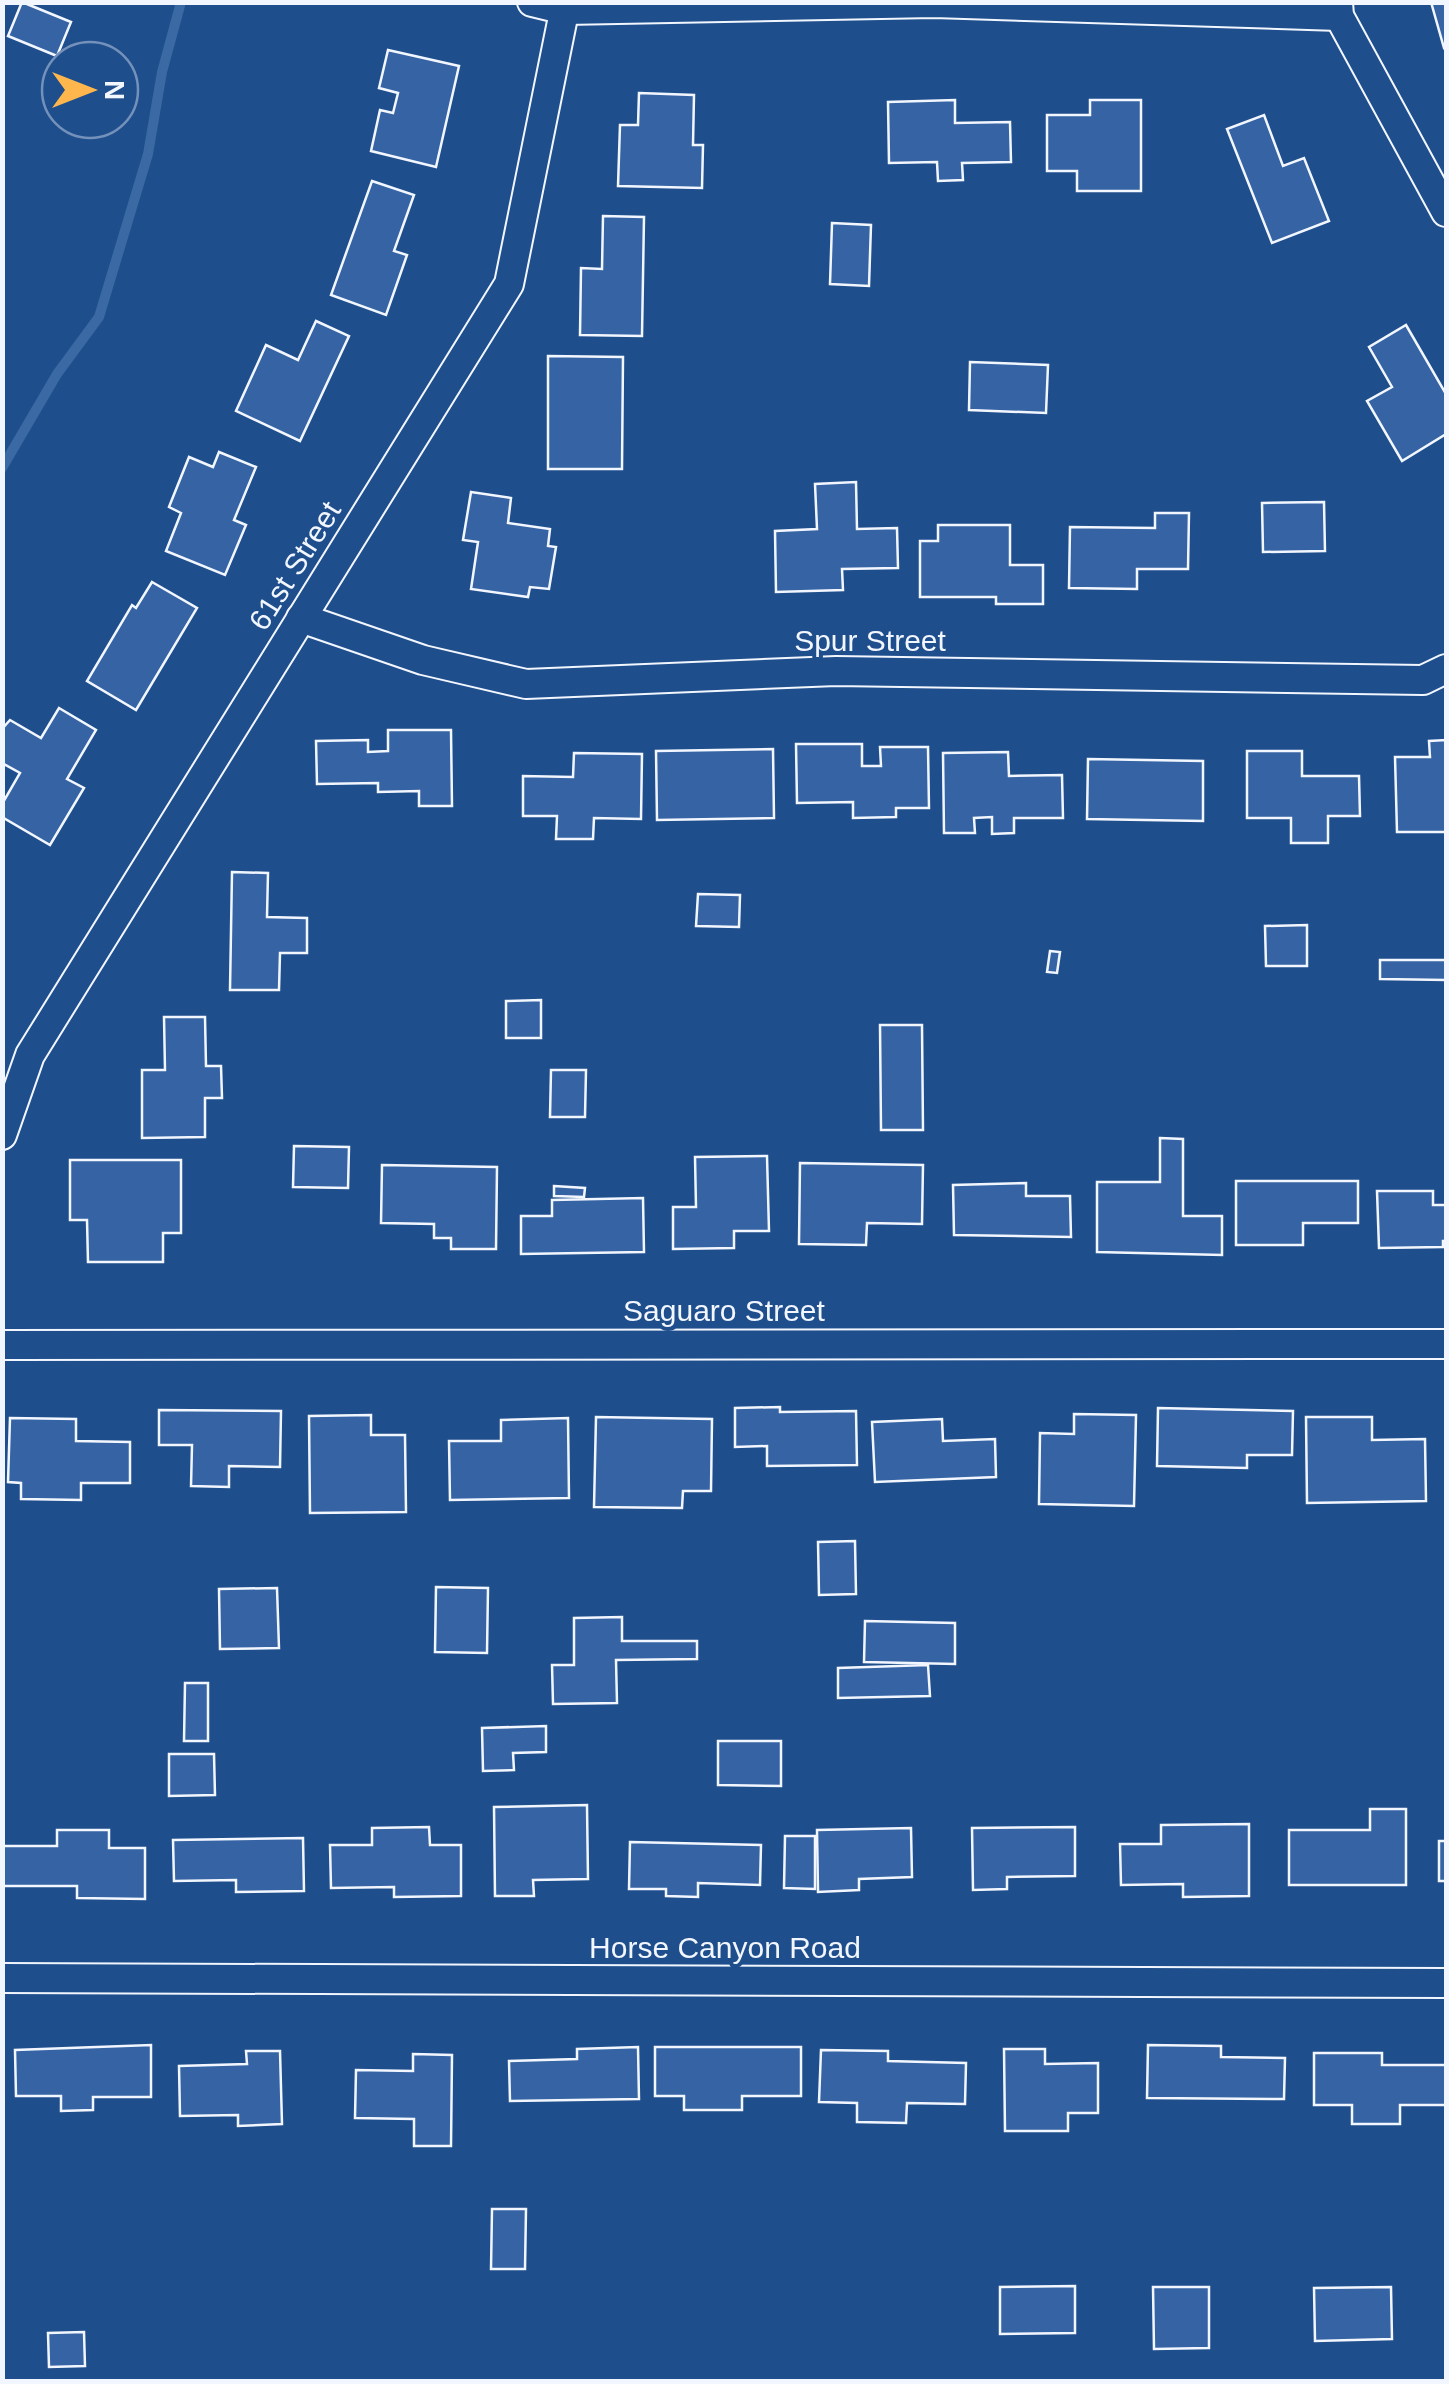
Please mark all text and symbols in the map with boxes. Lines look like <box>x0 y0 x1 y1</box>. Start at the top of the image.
north arrow <box>40 40 140 140</box>
text: N <box>99 80 130 100</box>
street label: 61st Street <box>242 495 347 636</box>
street label: Spur Street <box>794 624 947 657</box>
street label: Saguaro Street <box>623 1294 826 1327</box>
street label: Horse Canyon Road <box>589 1931 861 1964</box>

